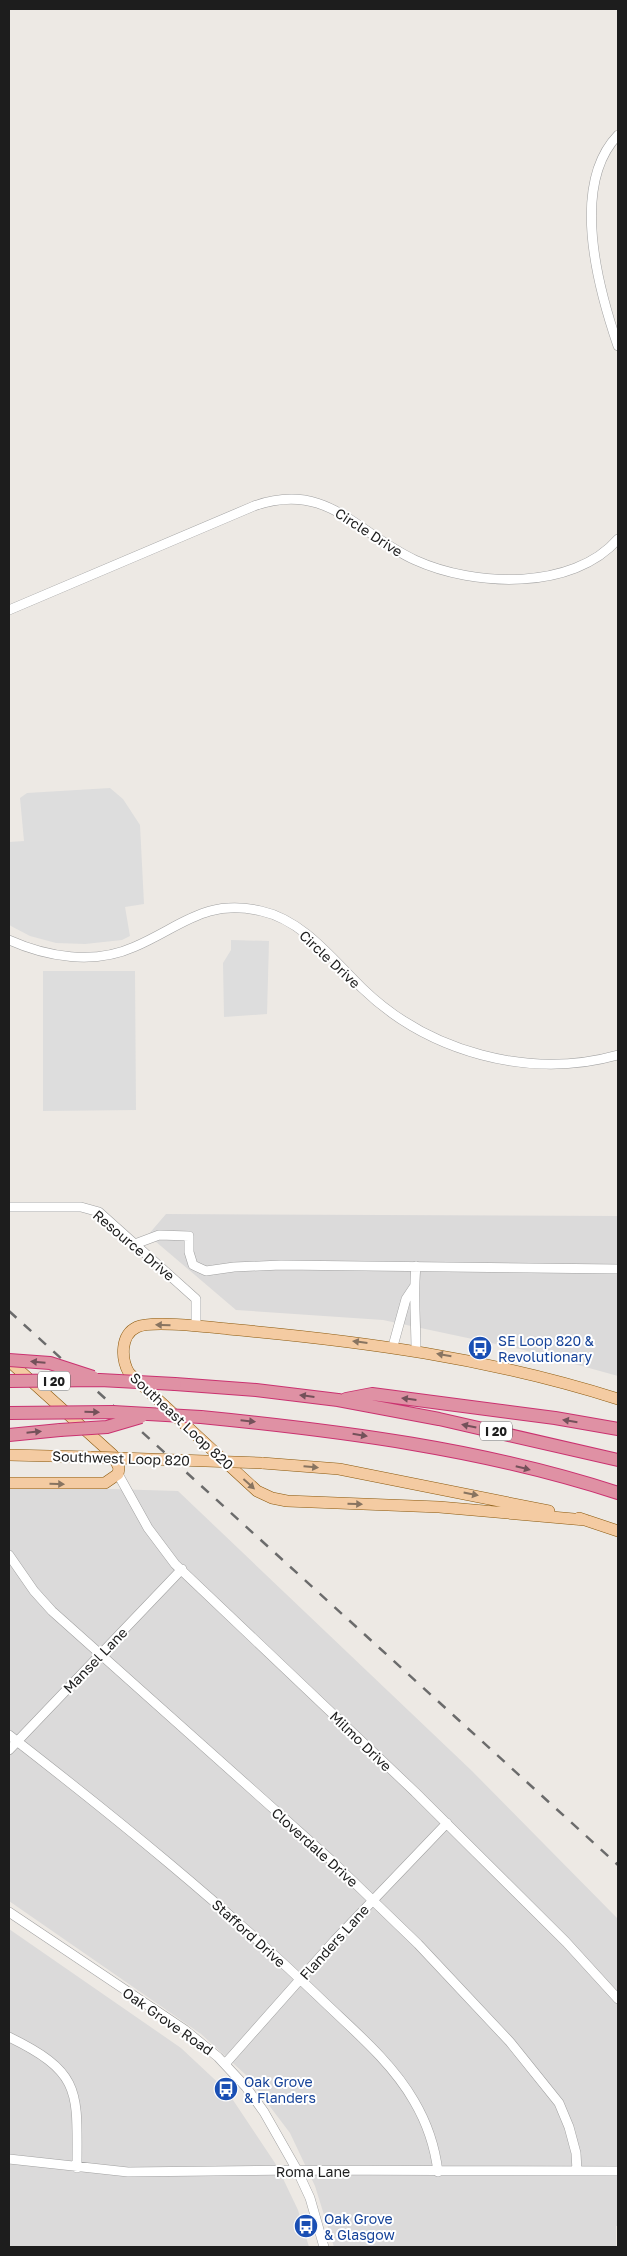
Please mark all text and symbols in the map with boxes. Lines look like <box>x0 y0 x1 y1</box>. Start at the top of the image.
street label: Circle Drive <box>332 504 406 560</box>
street label: Circle Drive <box>296 927 364 991</box>
street label: Resource Drive <box>90 1206 178 1284</box>
one-way arrow <box>155 1321 171 1329</box>
place label: SE Loop 820 & Revolutionary <box>498 1332 595 1365</box>
bus stop icon: SE Loop 820 & Revolutionary <box>467 1335 493 1361</box>
one-way arrow <box>352 1338 368 1346</box>
one-way arrow <box>436 1350 452 1358</box>
one-way arrow <box>30 1358 46 1366</box>
street label: Southeast Loop 820 <box>127 1369 237 1473</box>
road number: I 20 <box>38 1372 70 1390</box>
one-way arrow <box>298 1392 314 1400</box>
one-way arrow <box>401 1395 417 1403</box>
one-way arrow <box>85 1408 101 1416</box>
one-way arrow <box>562 1416 578 1424</box>
one-way arrow <box>240 1418 256 1426</box>
one-way arrow <box>460 1421 476 1429</box>
road number: I 20 <box>480 1422 512 1440</box>
one-way arrow <box>27 1428 43 1436</box>
one-way arrow <box>352 1431 368 1439</box>
street label: Southwest Loop 820 <box>52 1447 190 1469</box>
one-way arrow <box>303 1463 319 1471</box>
one-way arrow <box>516 1464 531 1472</box>
one-way arrow <box>243 1478 255 1490</box>
one-way arrow <box>50 1480 66 1488</box>
one-way arrow <box>464 1491 480 1499</box>
one-way arrow <box>347 1500 363 1508</box>
street label: Mansel Lane <box>59 1624 131 1696</box>
street label: Milmo Drive <box>327 1707 395 1775</box>
street label: Cloverdale Drive <box>268 1804 362 1890</box>
street label: Stafford Drive <box>209 1896 289 1970</box>
street label: Flanders Lane <box>296 1901 372 1983</box>
street label: Oak Grove Road <box>120 1983 216 2059</box>
place label: Oak Grove & Flanders <box>244 2073 316 2106</box>
bus stop icon: Oak Grove & Flanders <box>213 2076 239 2102</box>
street label: Roma Lane <box>276 2163 350 2180</box>
place label: Oak Grove & Glasgow <box>324 2210 395 2243</box>
bus stop icon: Oak Grove & Glasgow <box>293 2213 319 2239</box>

